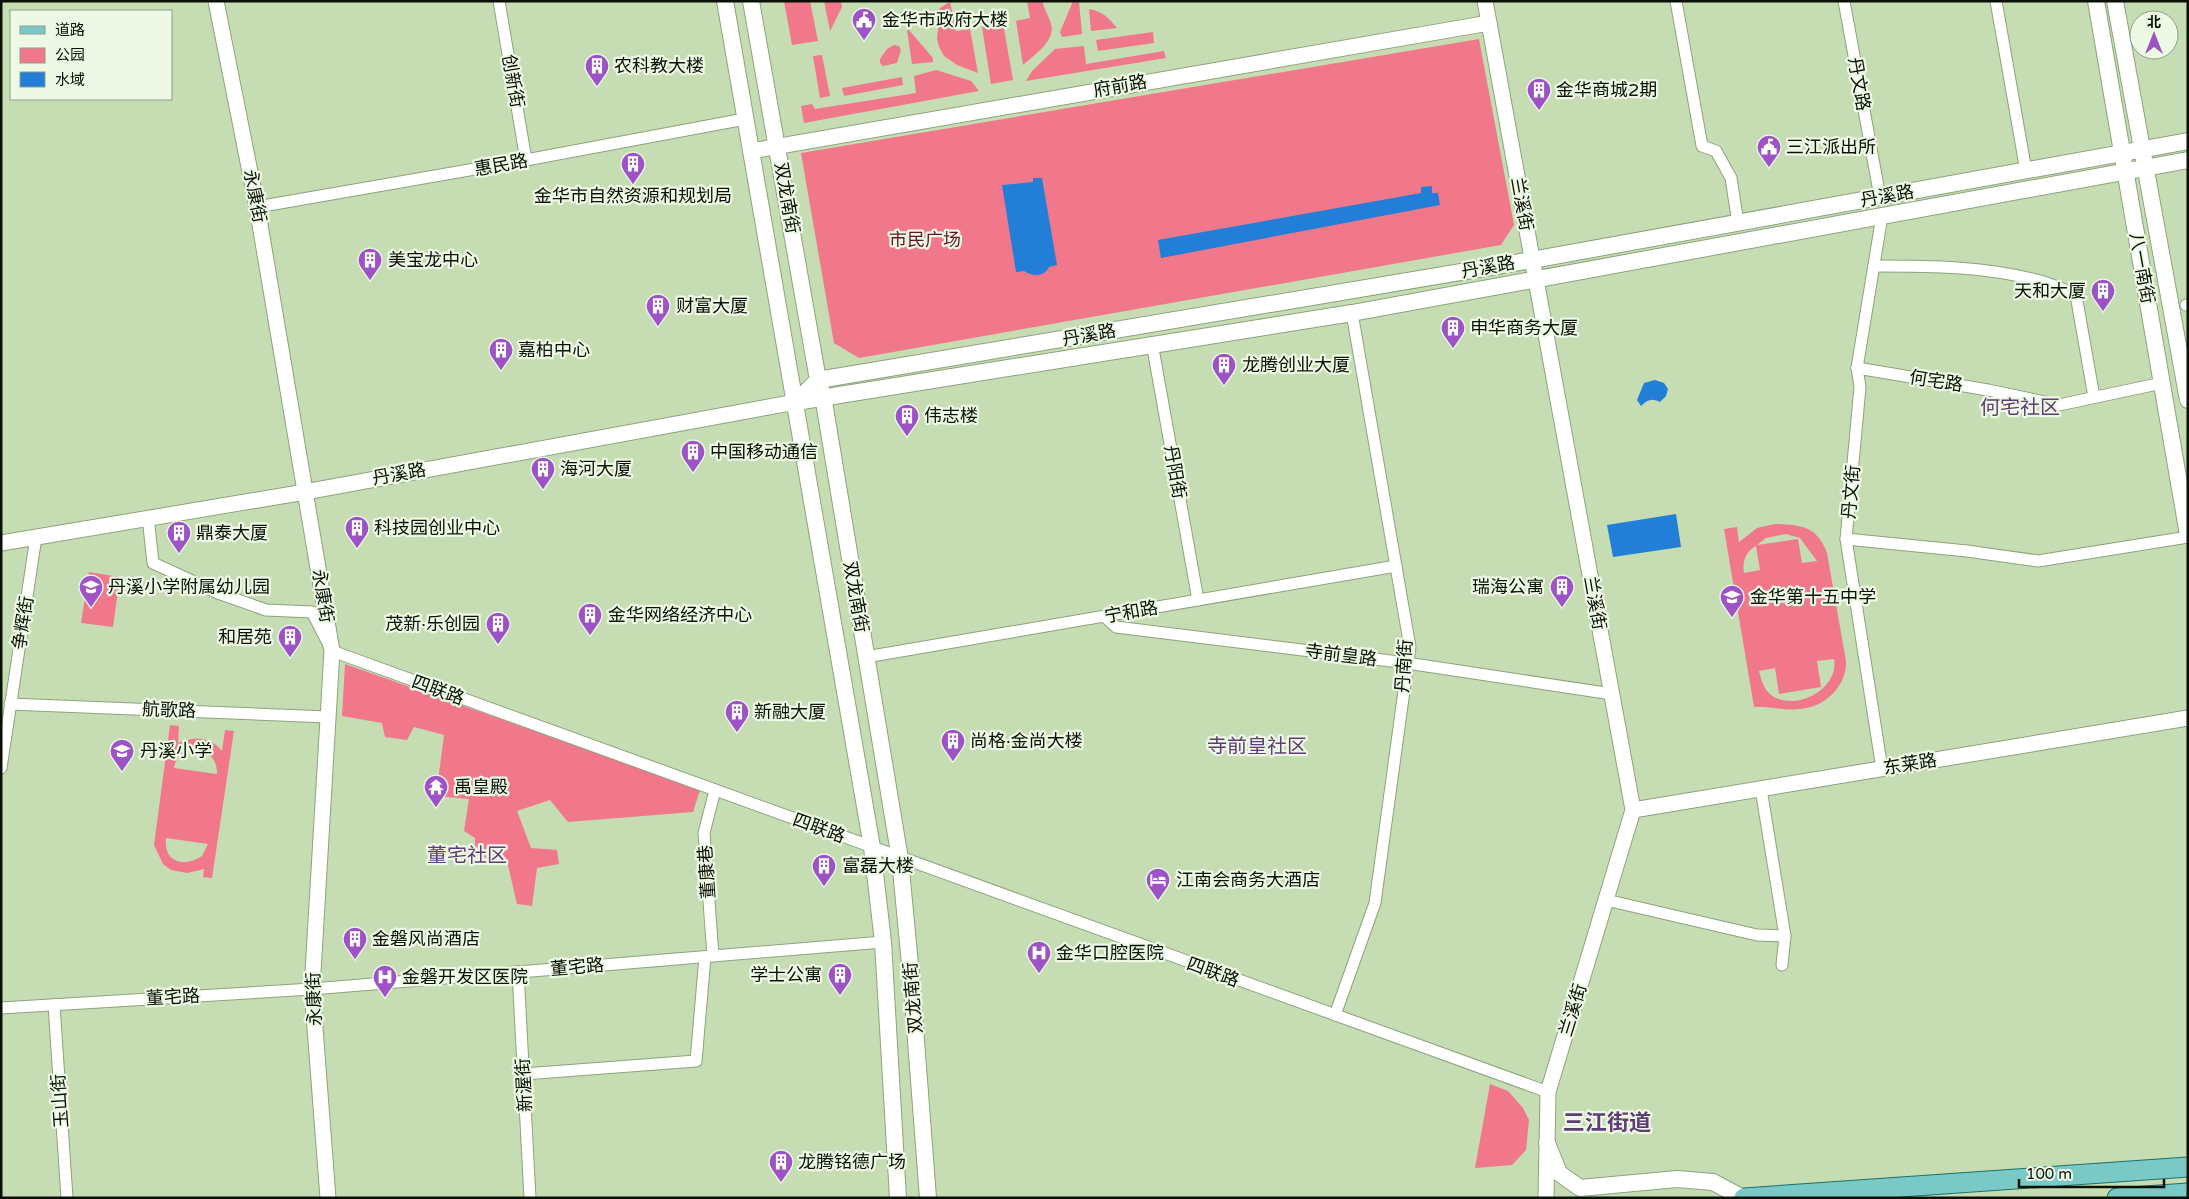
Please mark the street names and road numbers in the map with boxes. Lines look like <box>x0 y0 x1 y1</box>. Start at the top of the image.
street label: 创新街 <box>497 53 529 109</box>
street label: 丹文路 <box>1843 56 1875 112</box>
street label: 府前路 <box>1092 70 1148 102</box>
street label: 惠民路 <box>473 149 529 181</box>
street label: 双龙南街 <box>770 161 804 235</box>
street label: 永康街 <box>239 167 271 225</box>
street label: 兰溪街 <box>1506 176 1538 232</box>
street label: 丹溪路 <box>1859 180 1915 212</box>
street label: 八一南街 <box>2125 231 2159 305</box>
street label: 丹溪路 <box>1460 251 1516 283</box>
street label: 丹溪路 <box>1061 319 1117 351</box>
street label: 何宅路 <box>1908 366 1964 396</box>
street label: 丹阳街 <box>1159 444 1191 500</box>
street label: 丹溪路 <box>371 458 427 490</box>
street label: 丹文街 <box>1838 464 1864 520</box>
street label: 双龙南街 <box>839 560 873 634</box>
street label: 永康街 <box>308 568 338 624</box>
street label: 兰溪街 <box>1579 575 1611 631</box>
street label: 争辉街 <box>8 595 38 651</box>
street label: 宁和路 <box>1103 596 1159 628</box>
street label: 丹南街 <box>1391 638 1417 694</box>
street label: 寺前皇路 <box>1304 640 1378 670</box>
street label: 四联路 <box>409 670 467 710</box>
street label: 航歌路 <box>142 698 196 722</box>
street label: 东莱路 <box>1882 749 1938 779</box>
street label: 四联路 <box>790 808 848 848</box>
street label: 董康巷 <box>694 844 720 900</box>
street label: 四联路 <box>1184 952 1242 992</box>
street label: 董宅路 <box>549 954 605 980</box>
street label: 双龙南街 <box>899 961 927 1035</box>
street label: 永康街 <box>302 972 326 1026</box>
street label: 兰溪街 <box>1555 981 1591 1039</box>
street label: 董宅路 <box>145 985 201 1009</box>
street label: 新渥街 <box>512 1057 536 1113</box>
street label: 玉山街 <box>47 1073 73 1129</box>

